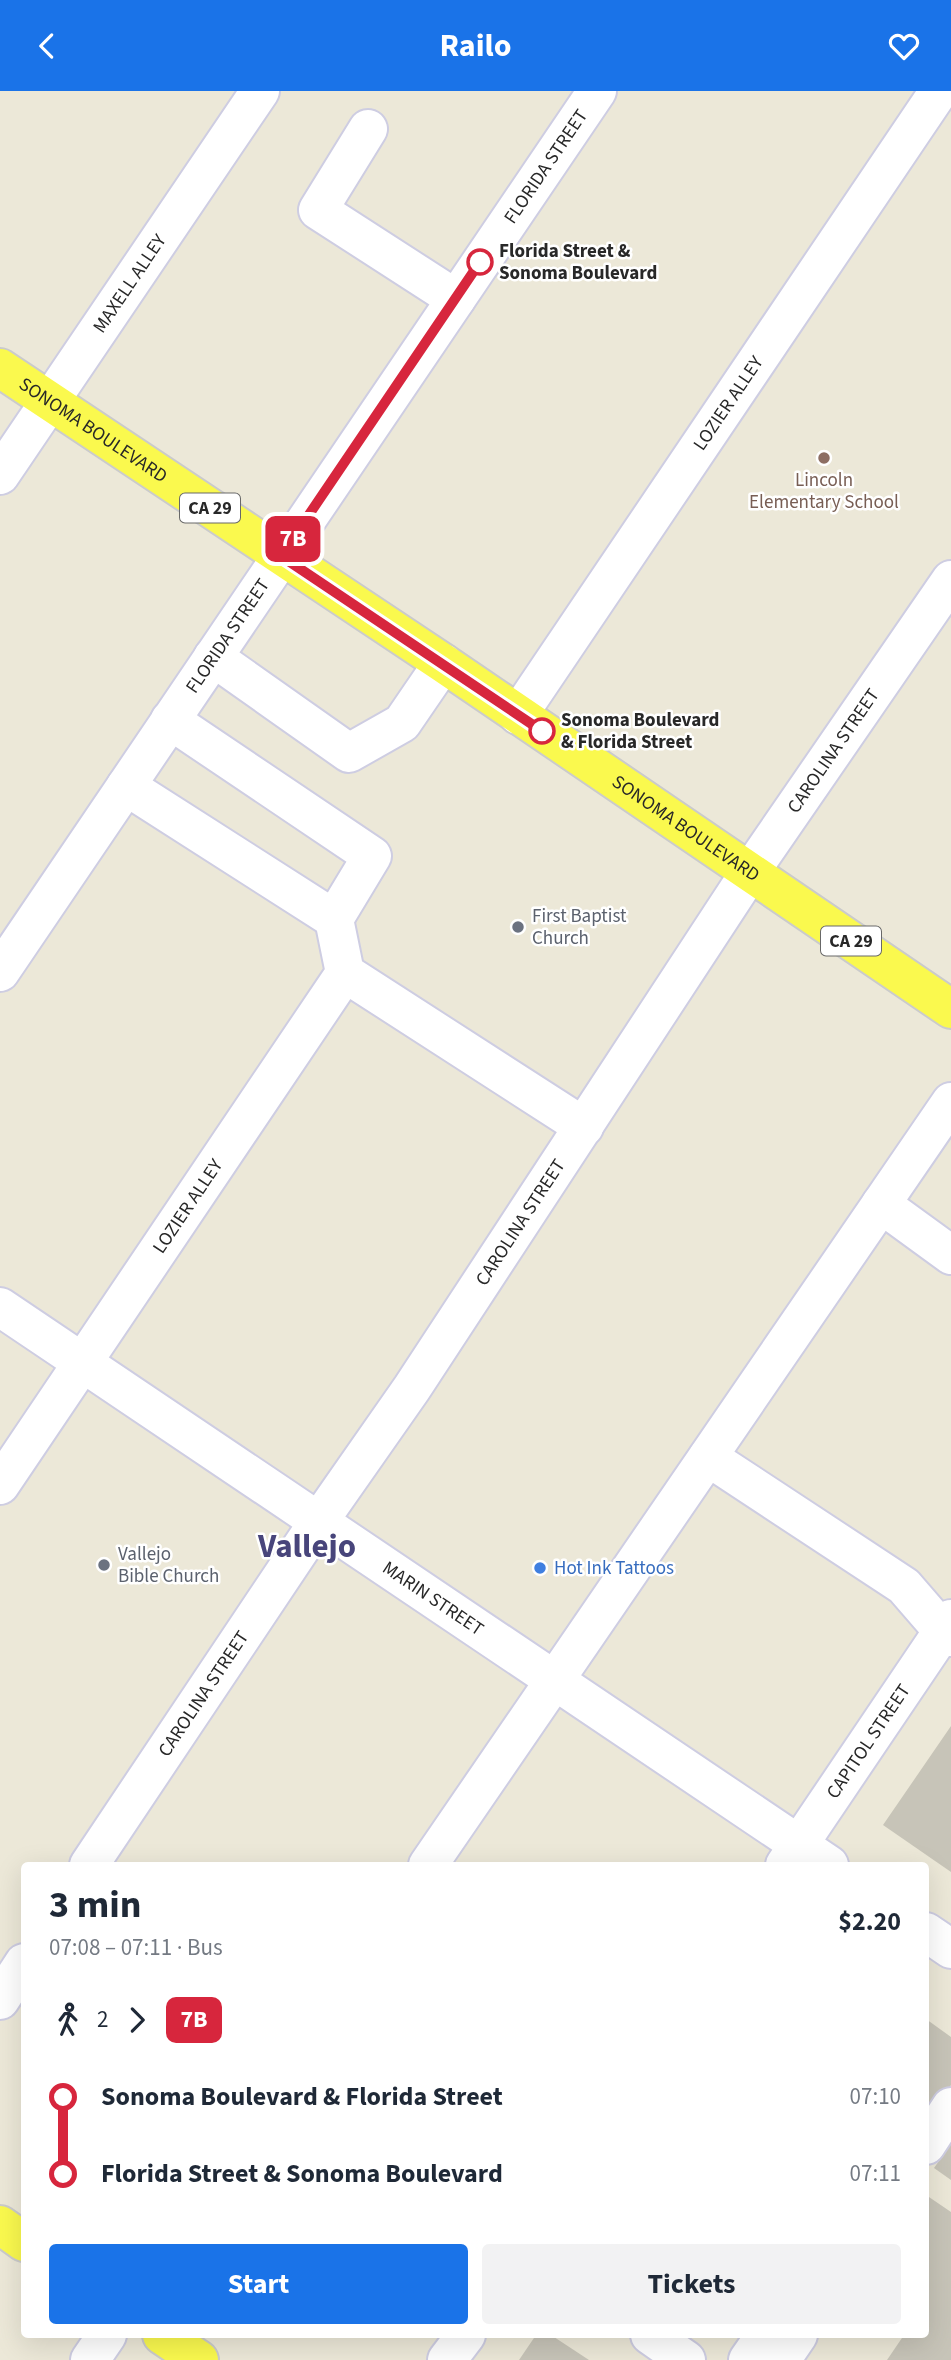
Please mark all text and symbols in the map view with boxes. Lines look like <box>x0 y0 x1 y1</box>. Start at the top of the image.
text: Railo <box>440 23 511 69</box>
icon: back <box>28 27 66 65</box>
icon: heart <box>885 27 923 65</box>
street label: FLORIDA STREET <box>497 104 594 229</box>
street label: MAXELL ALLEY <box>86 228 173 339</box>
place label: Florida Street & Sonoma Boulevard <box>499 238 657 287</box>
marker: Florida Street & Sonoma Boulevard <box>467 249 493 275</box>
street label: LOZIER ALLEY <box>687 350 770 456</box>
street label: SONOMA BOULEVARD <box>14 371 173 489</box>
marker: Lincoln Elementary School <box>816 450 832 466</box>
place label: Lincoln Elementary School <box>749 467 899 516</box>
road number: CA 29 <box>180 493 240 523</box>
line badge: 7B <box>262 516 324 562</box>
text: 7B <box>279 521 307 556</box>
street label: FLORIDA STREET <box>179 573 276 699</box>
street label: CAROLINA STREET <box>781 683 886 819</box>
place label: Sonoma Boulevard & Florida Street <box>561 707 719 756</box>
marker: Sonoma Boulevard & Florida Street <box>529 718 555 744</box>
street label: SONOMA BOULEVARD <box>607 768 765 888</box>
place label: First Baptist Church <box>532 903 627 952</box>
marker: First Baptist Church <box>510 919 526 935</box>
road number: CA 29 <box>821 927 881 955</box>
street label: LOZIER ALLEY <box>146 1153 230 1259</box>
street label: CAROLINA STREET <box>469 1154 572 1291</box>
district label: Vallejo <box>257 1523 356 1570</box>
place label: Vallejo Bible Church <box>118 1541 219 1590</box>
street label: MARIN STREET <box>377 1555 489 1642</box>
place label: Hot Ink Tattoos <box>554 1555 674 1582</box>
marker: Vallejo Bible Church <box>96 1557 112 1573</box>
marker: Hot Ink Tattoos <box>532 1560 548 1576</box>
street label: CAROLINA STREET <box>152 1625 255 1762</box>
street label: CAPITOL STREET <box>820 1679 917 1804</box>
text: 3 min <box>49 1878 141 1932</box>
text: $2.20 <box>838 1903 901 1940</box>
text: 07:08 – 07:11 · Bus <box>49 1931 223 1964</box>
icon: walk <box>49 2001 87 2039</box>
icon: forward <box>118 2001 156 2039</box>
text: 7B <box>180 2002 208 2037</box>
text: 2 <box>97 2003 108 2036</box>
text: Sonoma Boulevard & Florida Street <box>101 2078 503 2115</box>
text: 07:10 <box>850 2080 901 2113</box>
text: Florida Street & Sonoma Boulevard <box>101 2155 503 2192</box>
text: 07:11 <box>850 2157 901 2190</box>
button: Start <box>49 2244 468 2324</box>
button: Tickets <box>482 2244 901 2324</box>

